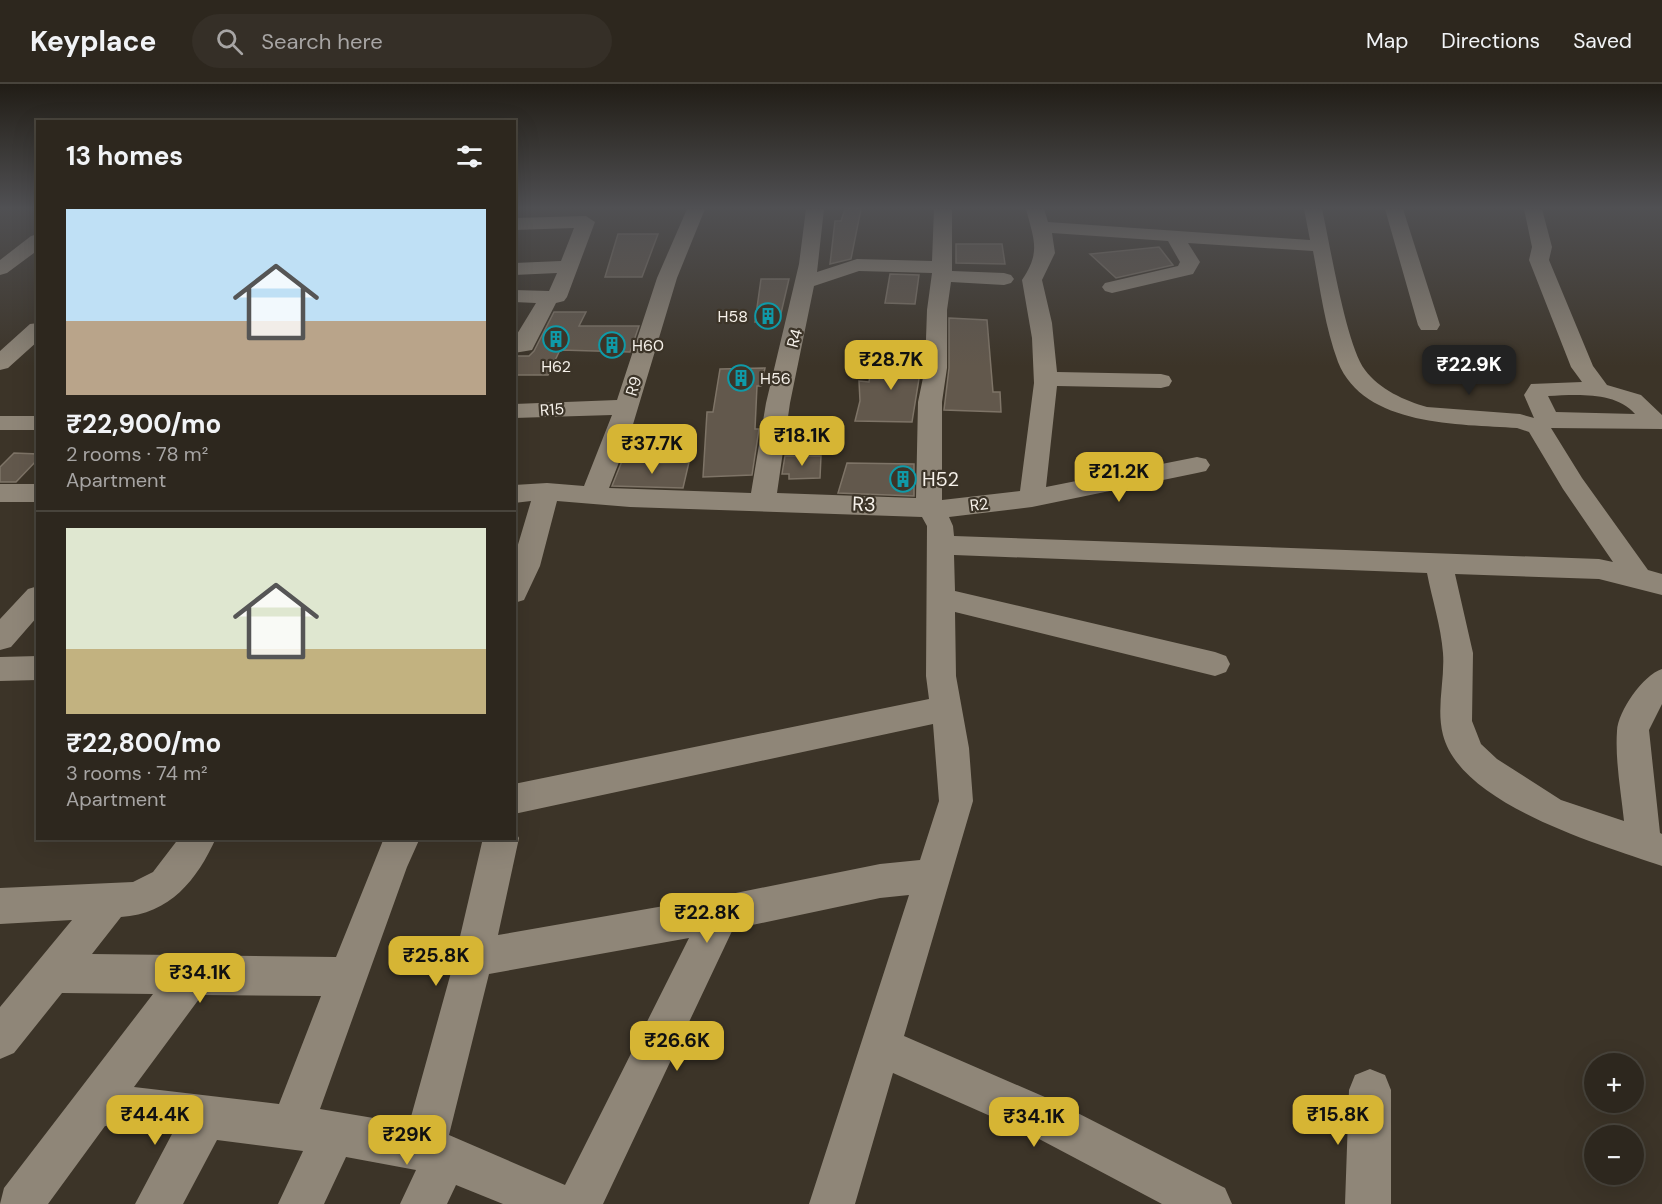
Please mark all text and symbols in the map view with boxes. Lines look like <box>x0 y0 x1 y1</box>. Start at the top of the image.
search box <box>192 14 612 68</box>
text: Keyplace <box>30 23 156 60</box>
icon: search <box>213 25 246 58</box>
text: Search here <box>261 27 383 56</box>
text: Map <box>1366 27 1408 55</box>
text: Directions <box>1441 27 1540 55</box>
text: Saved <box>1573 27 1632 55</box>
text: 13 homes <box>66 139 183 173</box>
icon: filters <box>453 140 486 173</box>
icon: home <box>222 248 330 356</box>
building icon: H58 <box>753 301 783 331</box>
place label: H58 <box>718 306 748 327</box>
building icon: H62 <box>541 324 571 354</box>
street label: R4 <box>782 326 807 350</box>
building icon: H60 <box>597 330 627 360</box>
place label: H60 <box>632 335 664 356</box>
pin: ₹28.7K <box>842 340 940 391</box>
pin: ₹22.9K <box>1420 345 1518 396</box>
text: ₹28.7K <box>859 346 923 372</box>
text: ₹22.9K <box>1436 351 1502 377</box>
place label: H62 <box>541 356 571 377</box>
building icon: H56 <box>726 363 756 393</box>
place label: H56 <box>760 368 791 389</box>
street label: R9 <box>621 374 646 399</box>
street label: R15 <box>539 398 565 421</box>
text: ₹22,900/mo <box>66 407 221 441</box>
pin: ₹18.1K <box>753 416 851 467</box>
text: ₹18.1K <box>774 422 830 448</box>
pin: ₹37.7K <box>603 424 701 475</box>
text: ₹37.7K <box>621 430 683 456</box>
text: 2 rooms · 78 m² <box>66 441 208 467</box>
pin: ₹21.2K <box>1070 452 1168 503</box>
text: ₹21.2K <box>1089 458 1149 484</box>
building icon: H52 <box>888 464 918 494</box>
place label: H52 <box>922 466 959 492</box>
text: Apartment <box>66 467 166 493</box>
street label: R3 <box>852 491 876 517</box>
street label: R2 <box>968 493 990 516</box>
icon: home <box>222 567 330 675</box>
text: ₹22,800/mo <box>66 726 221 760</box>
text: 3 rooms · 74 m² <box>66 760 208 786</box>
text: Apartment <box>66 786 166 812</box>
pin: ₹22.8K <box>658 893 756 944</box>
text: ₹22.8K <box>674 899 740 925</box>
pin: ₹25.8K <box>387 936 485 987</box>
text: ₹25.8K <box>402 942 470 968</box>
pin: ₹34.1K <box>151 953 249 1004</box>
text: ₹34.1K <box>169 959 231 985</box>
pin: ₹26.6K <box>628 1021 726 1072</box>
text: ₹26.6K <box>644 1027 710 1053</box>
map controls <box>1584 1053 1644 1185</box>
button: + <box>1584 1053 1644 1113</box>
pin: ₹44.4K <box>106 1095 204 1146</box>
pin: ₹15.8K <box>1289 1095 1387 1146</box>
pin: ₹34.1K <box>985 1097 1083 1148</box>
text: ₹44.4K <box>120 1101 190 1127</box>
text: ₹15.8K <box>1307 1101 1369 1127</box>
text: ₹34.1K <box>1003 1103 1065 1129</box>
pin: ₹29K <box>371 1115 443 1166</box>
text: ₹29K <box>382 1121 432 1147</box>
button: − <box>1584 1125 1644 1185</box>

